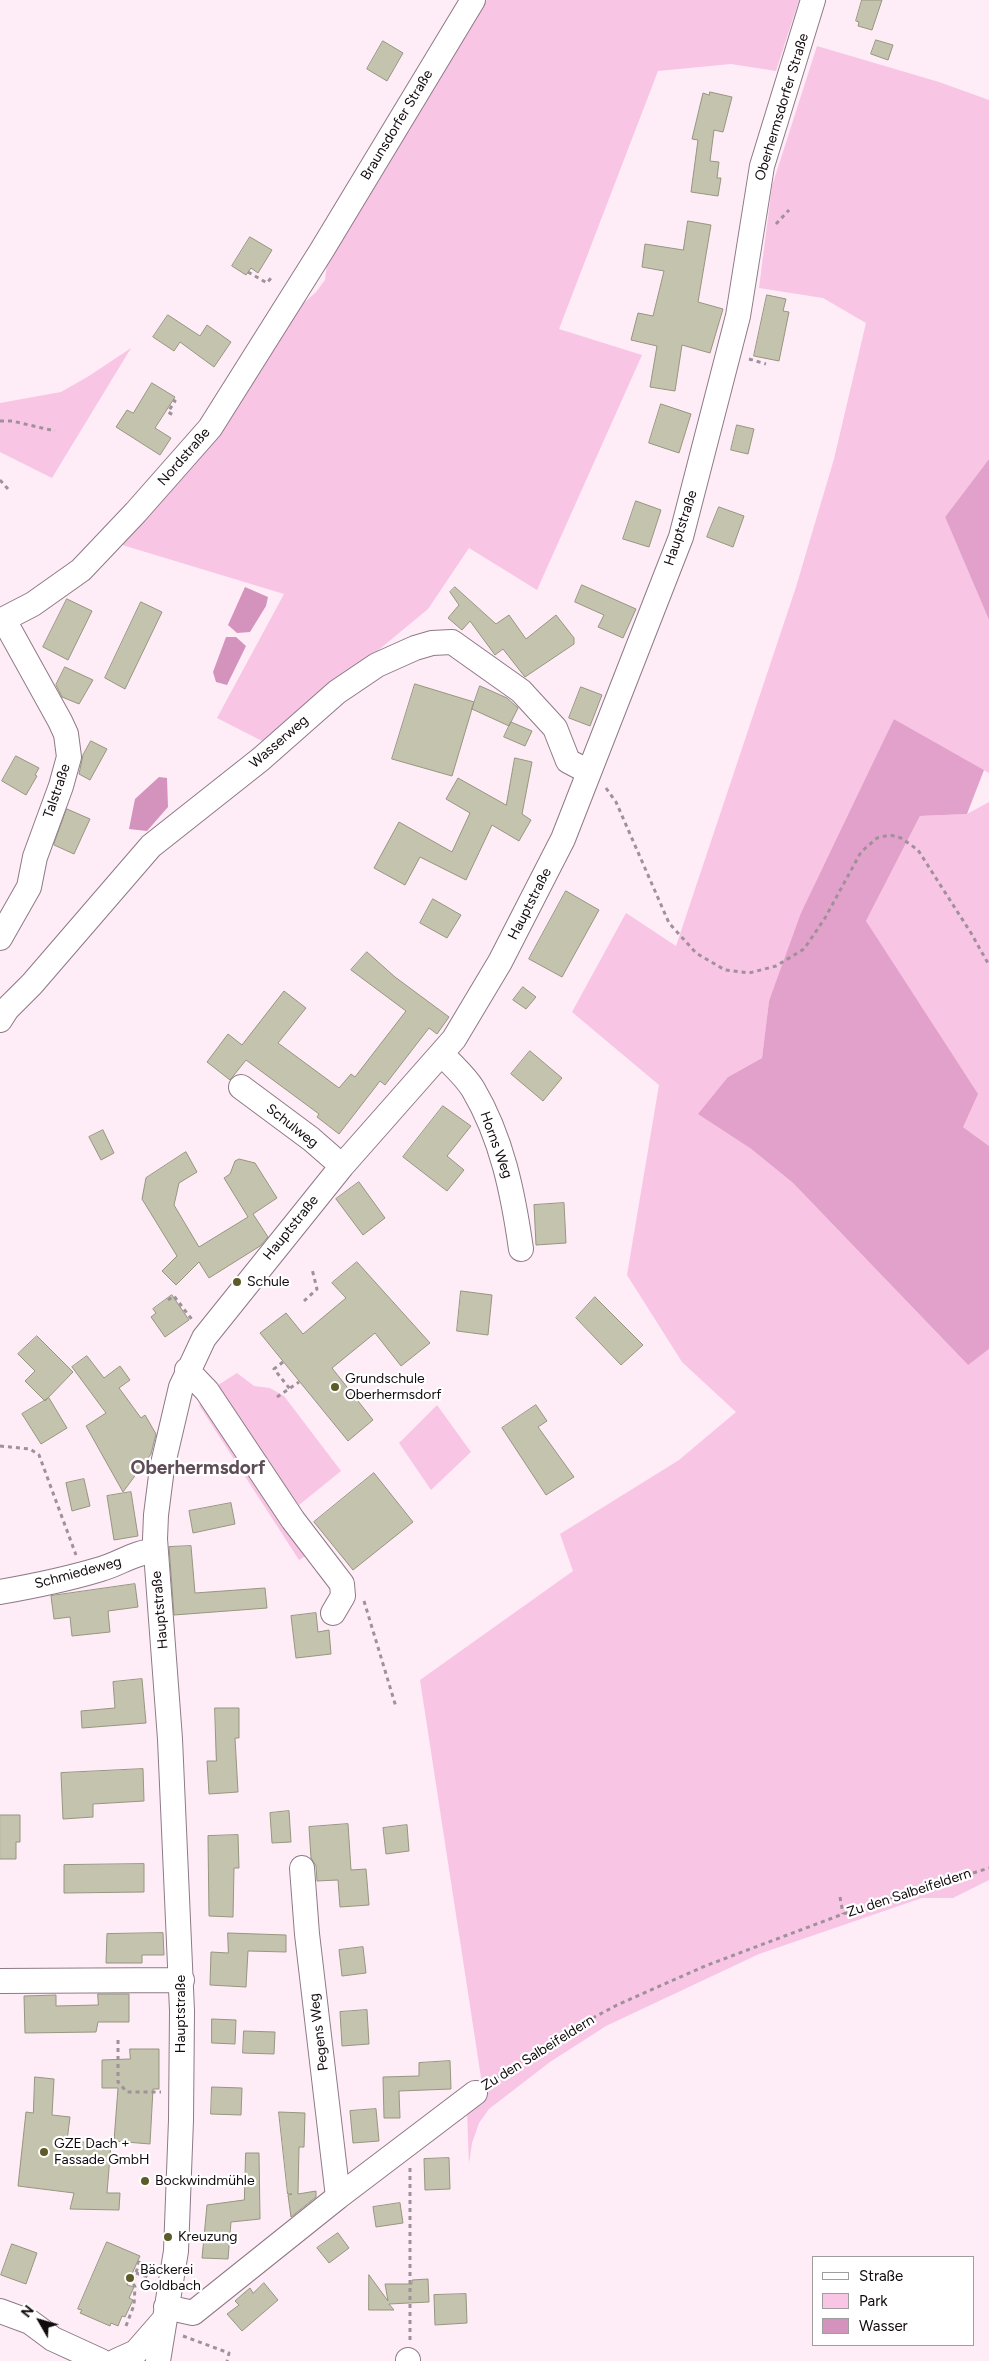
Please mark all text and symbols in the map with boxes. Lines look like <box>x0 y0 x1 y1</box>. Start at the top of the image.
street label: Oberhermsdorfer Straße <box>752 31 812 183</box>
street label: Braunsdorfer Straße <box>357 67 437 183</box>
street label: Nordstraße <box>154 425 214 489</box>
street label: Hauptstraße <box>661 488 701 568</box>
street label: Wasserweg <box>246 712 312 772</box>
street label: Talstraße <box>40 762 74 820</box>
street label: Hauptstraße <box>505 865 555 943</box>
street label: Schulweg <box>263 1100 321 1152</box>
street label: Horns Weg <box>476 1109 516 1181</box>
street label: Hauptstraße <box>260 1192 322 1264</box>
place label: Schule <box>247 1274 290 1290</box>
marker: Schule <box>231 1276 243 1288</box>
place label: Grundschule Oberhermsdorf <box>345 1371 441 1404</box>
marker: Grundschule Oberhermsdorf <box>329 1381 341 1393</box>
district label: Oberhermsdorf <box>131 1457 265 1479</box>
street label: Schmiedeweg <box>33 1553 123 1593</box>
street label: Hauptstraße <box>148 1570 172 1650</box>
street label: Zu den Salbeifeldern <box>845 1865 973 1921</box>
street label: Hauptstraße <box>173 1975 189 2053</box>
street label: Pegens Weg <box>306 1992 332 2072</box>
street label: Zu den Salbeifeldern <box>479 2012 597 2094</box>
place label: GZE Dach + Fassade GmbH <box>54 2136 149 2168</box>
marker: GZE Dach + Fassade GmbH <box>38 2146 50 2158</box>
place label: Bockwindmühle <box>155 2173 255 2189</box>
marker: Bockwindmühle <box>139 2175 151 2187</box>
place label: Kreuzung <box>178 2229 237 2245</box>
marker: Kreuzung <box>162 2231 174 2243</box>
legend <box>812 2256 974 2346</box>
place label: Bäckerei Goldbach <box>140 2262 201 2294</box>
text: Straße <box>859 2267 903 2285</box>
marker: Bäckerei Goldbach <box>124 2272 136 2284</box>
text: Park <box>859 2292 888 2310</box>
north arrow <box>15 2296 65 2346</box>
text: N <box>18 2302 38 2321</box>
text: Wasser <box>859 2317 908 2335</box>

